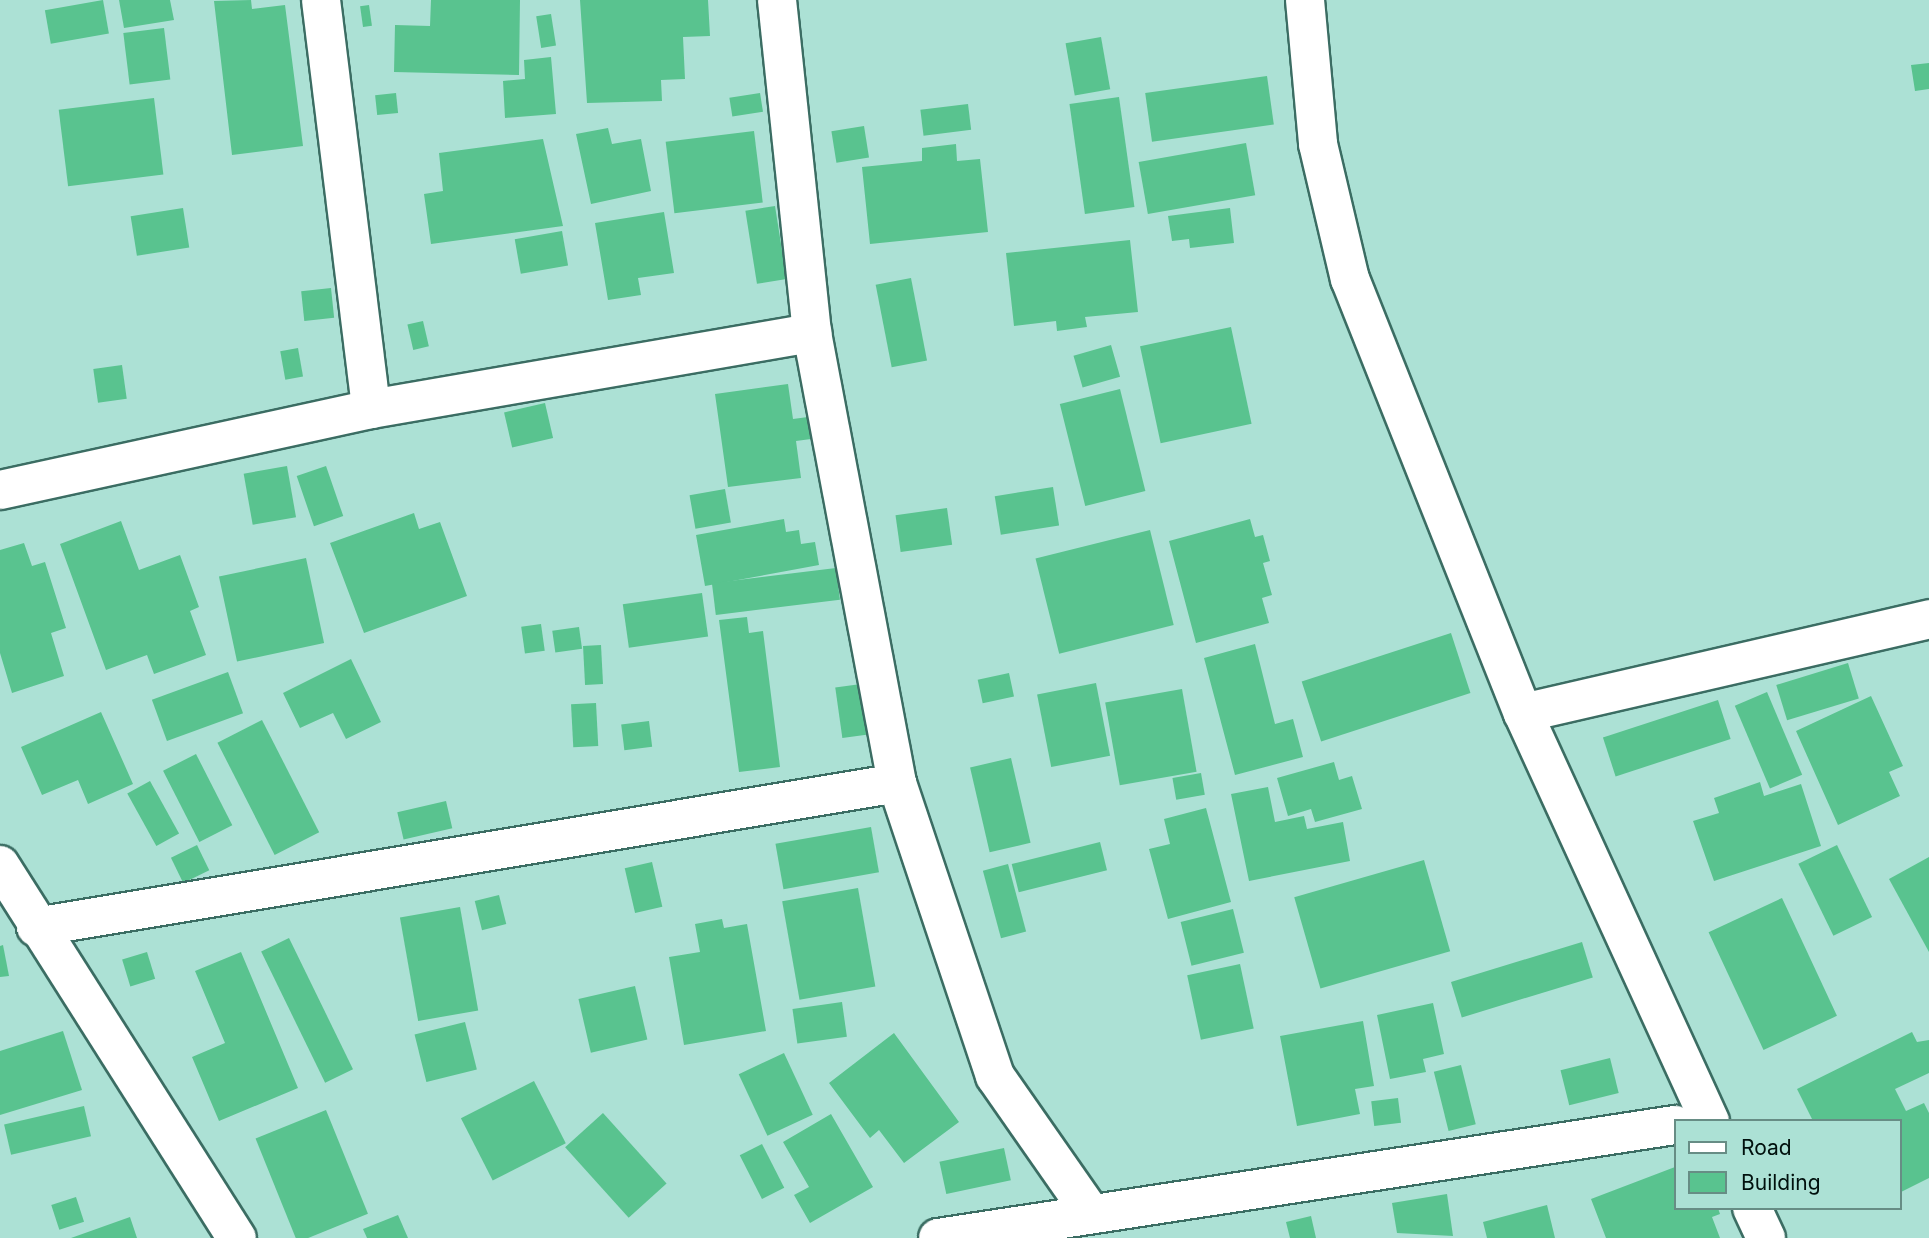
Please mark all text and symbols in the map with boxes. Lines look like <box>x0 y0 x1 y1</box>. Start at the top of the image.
legend <box>1674 1119 1901 1210</box>
text: Road <box>1741 1135 1792 1160</box>
text: Building <box>1741 1170 1821 1195</box>

